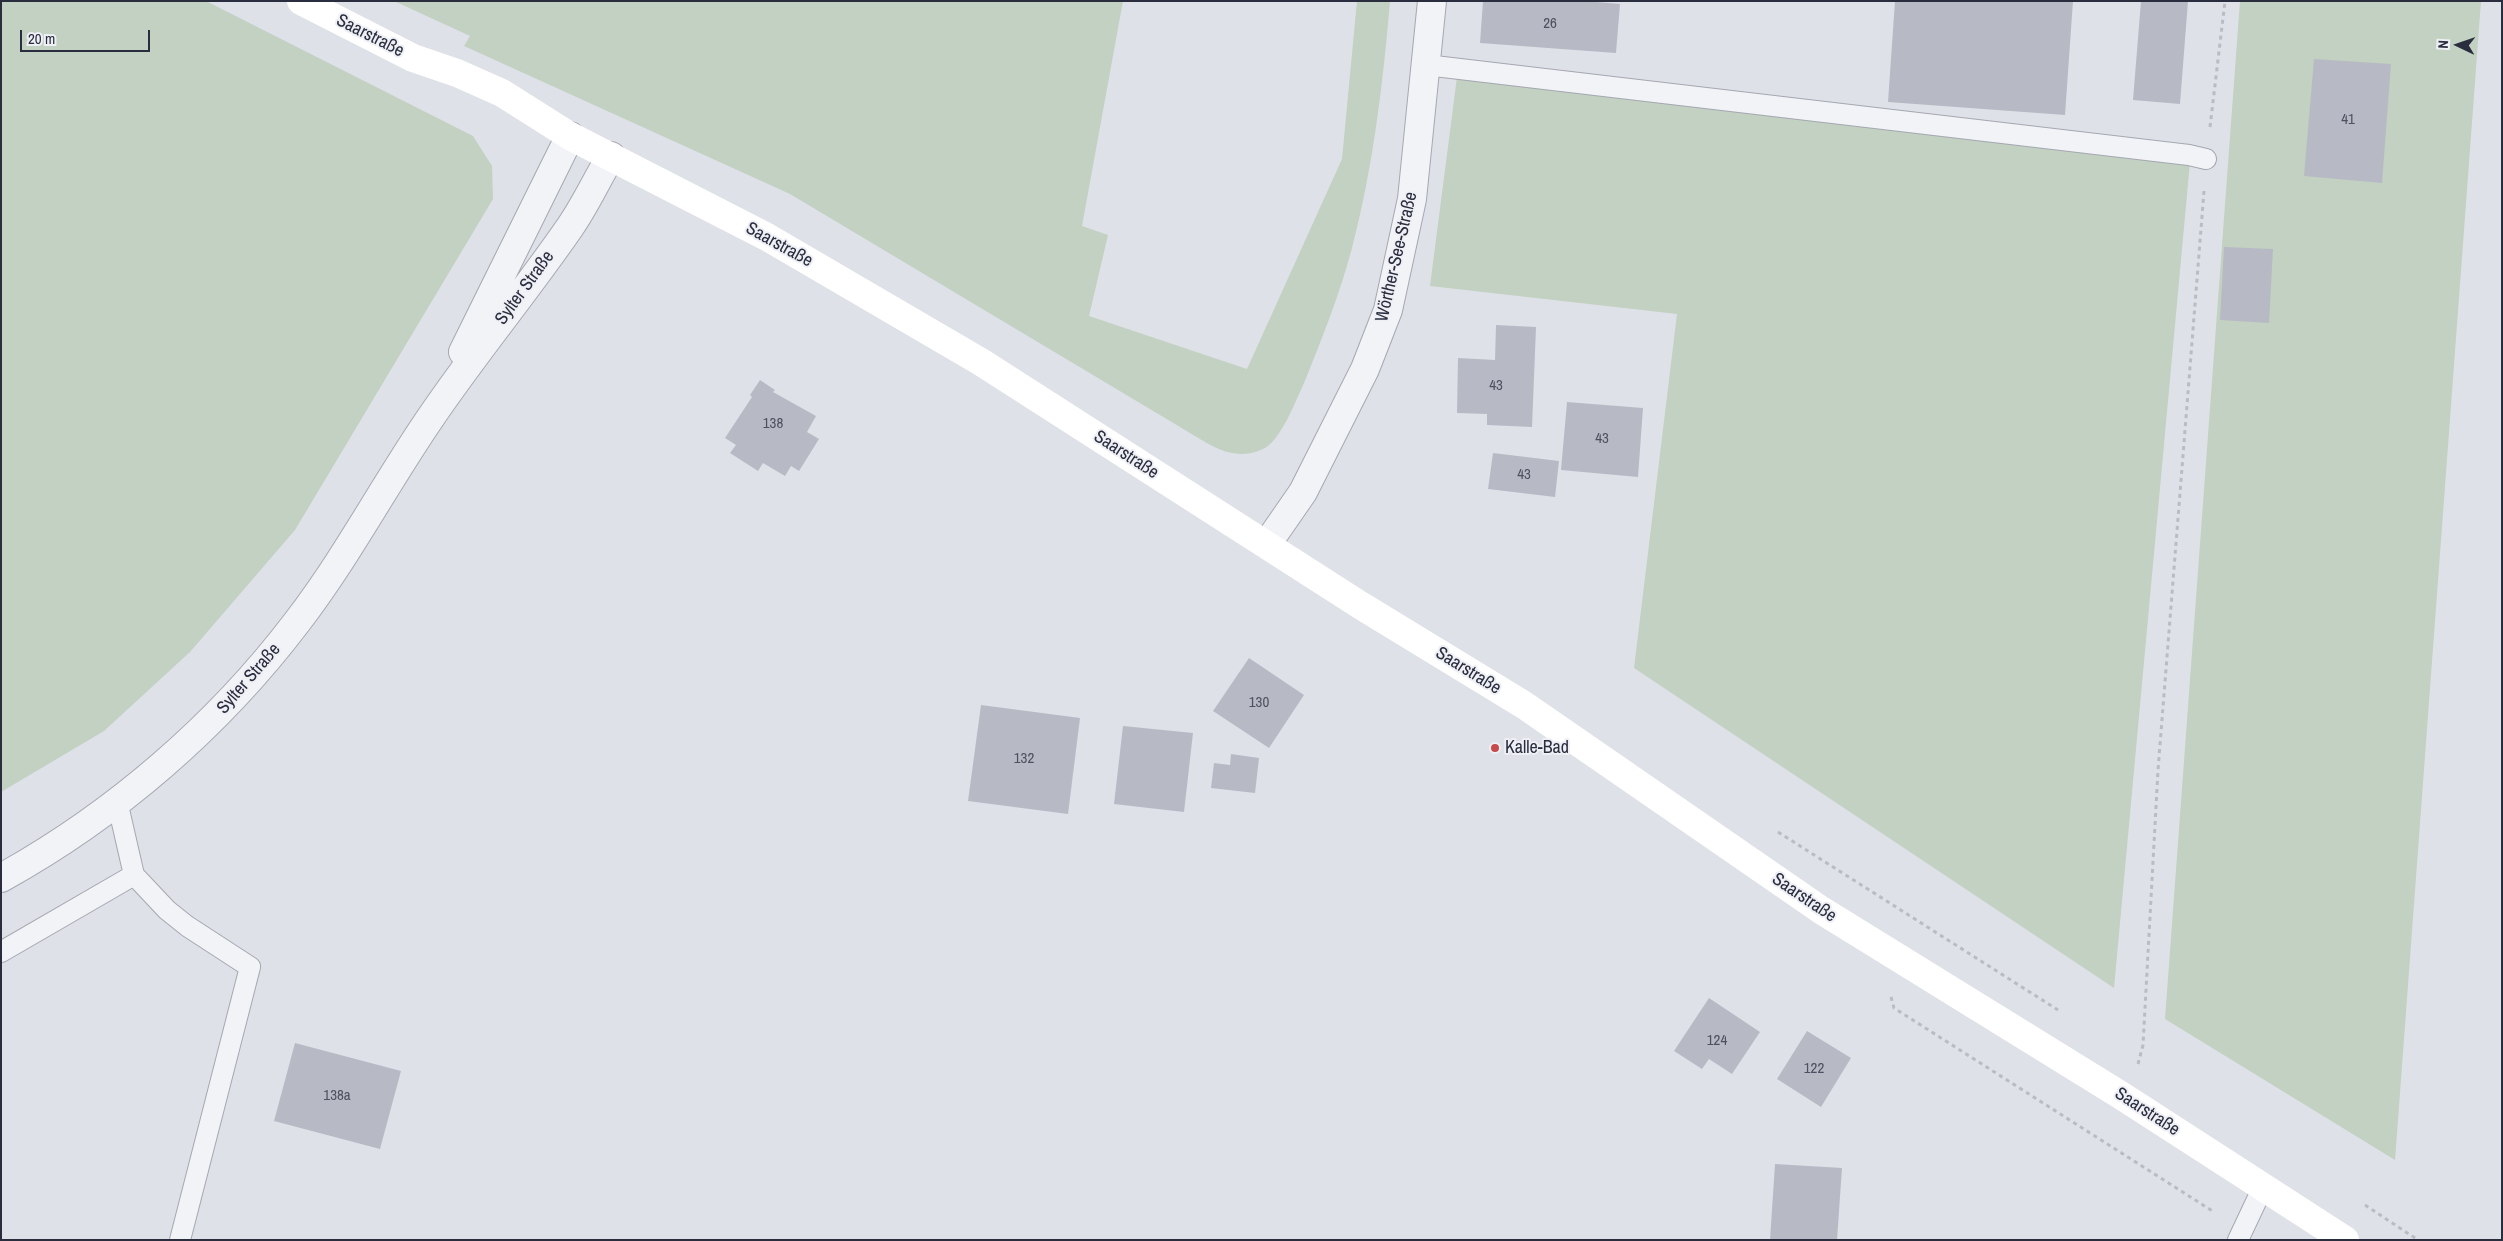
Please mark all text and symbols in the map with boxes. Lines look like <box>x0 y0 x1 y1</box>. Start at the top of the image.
street label: Saarstraße <box>333 10 407 62</box>
house number: 26 <box>1543 15 1557 33</box>
scale bar <box>22 20 152 52</box>
north arrow <box>2433 20 2483 70</box>
text: 20 m <box>28 28 55 49</box>
text: N <box>2434 40 2452 49</box>
house number: 41 <box>2341 111 2355 129</box>
street label: Wörther-See-Straße <box>1372 190 1422 324</box>
street label: Saarstraße <box>742 218 816 272</box>
street label: Sylter Straße <box>491 247 559 329</box>
house number: 43 <box>1489 377 1503 395</box>
house number: 138 <box>763 415 783 433</box>
street label: Saarstraße <box>1090 426 1162 484</box>
house number: 43 <box>1595 430 1609 448</box>
house number: 43 <box>1517 466 1531 484</box>
street label: Sylter Straße <box>213 639 285 719</box>
street label: Saarstraße <box>1431 642 1505 700</box>
house number: 130 <box>1249 694 1269 712</box>
place label: Kalle-Bad <box>1505 737 1569 759</box>
marker: Kalle-Bad <box>1489 742 1501 754</box>
house number: 132 <box>1014 750 1034 768</box>
street label: Saarstraße <box>1768 869 1840 927</box>
house number: 124 <box>1707 1032 1727 1050</box>
house number: 122 <box>1804 1060 1824 1078</box>
street label: Saarstraße <box>2111 1083 2183 1141</box>
house number: 138a <box>323 1087 351 1105</box>

